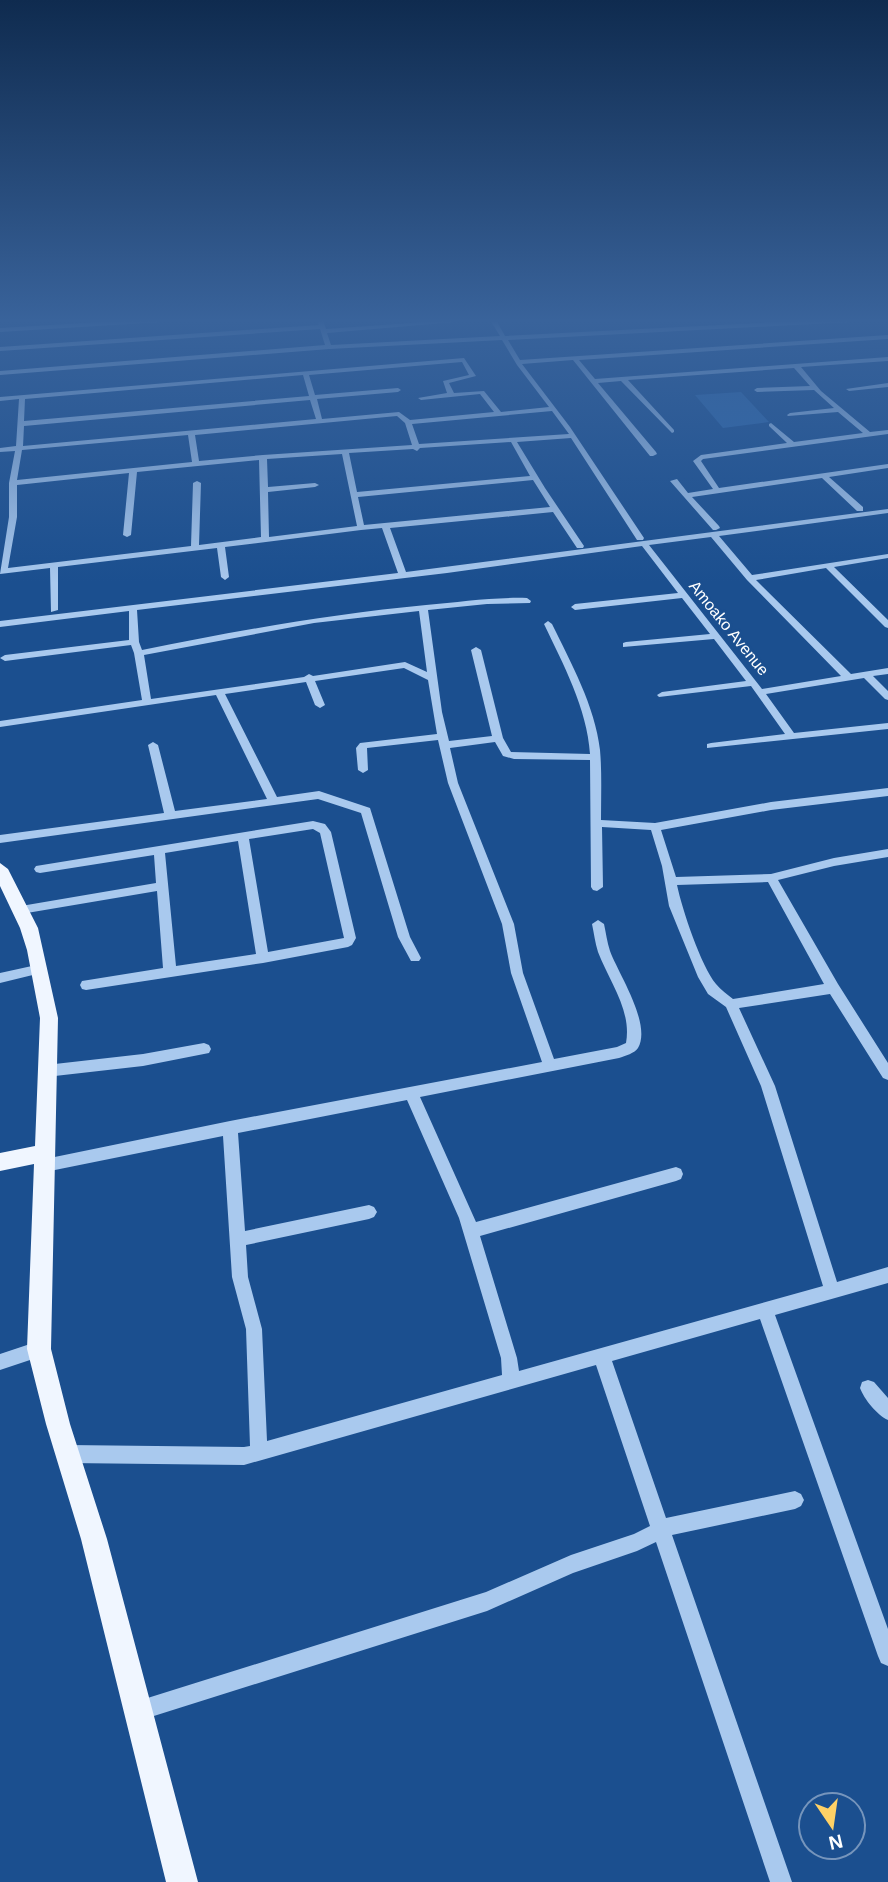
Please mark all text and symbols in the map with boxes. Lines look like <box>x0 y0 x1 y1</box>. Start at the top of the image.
street label: Amoako Avenue <box>686 577 772 679</box>
north arrow <box>797 1791 867 1861</box>
text: N <box>827 1830 845 1854</box>

